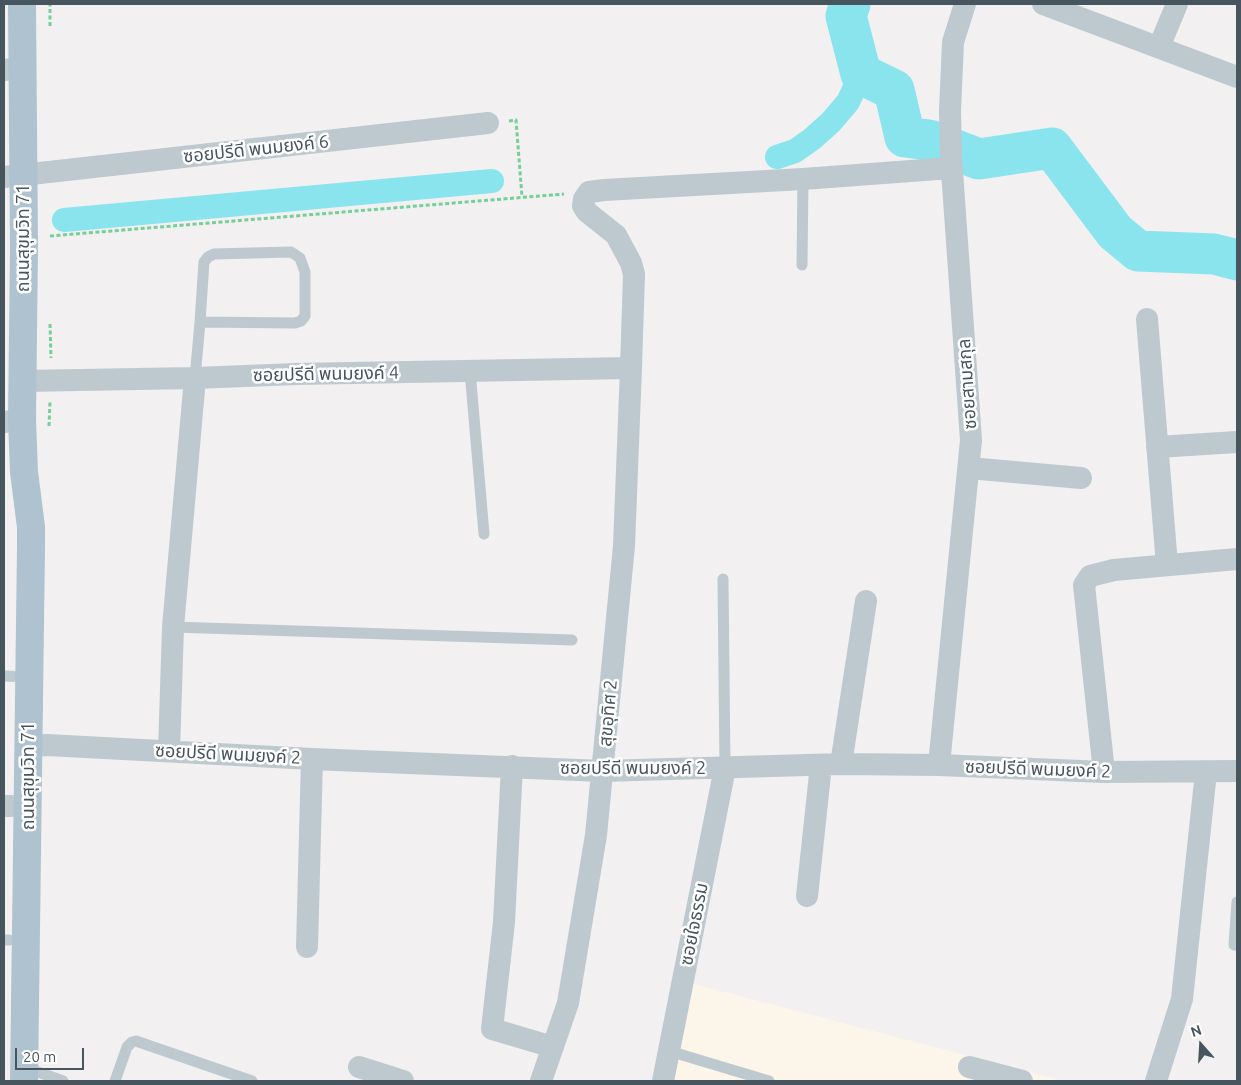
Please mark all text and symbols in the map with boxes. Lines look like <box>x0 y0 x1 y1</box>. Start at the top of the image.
street label: ซอยปรีดี พนมยงค์ 6 <box>182 131 330 167</box>
street label: ถนนสุขุมวิท 71 <box>12 184 34 292</box>
street label: ซอยสามสกุล <box>953 338 981 430</box>
street label: ซอยปรีดี พนมยงค์ 4 <box>253 362 399 386</box>
street label: สุขอุทิศ 2 <box>594 679 622 747</box>
street label: ถนนสุขุมวิท 71 <box>17 722 39 830</box>
street label: ซอยปรีดี พนมยงค์ 2 <box>154 739 302 769</box>
street label: ซอยปรีดี พนมยงค์ 2 <box>965 756 1111 782</box>
street label: ซอยปรีดี พนมยงค์ 2 <box>560 757 706 779</box>
street label: ซอยใจธรรม <box>675 881 713 967</box>
north arrow <box>1176 1020 1226 1070</box>
text: N <box>1189 1022 1204 1040</box>
scale bar <box>18 1038 86 1070</box>
text: 20 m <box>23 1048 56 1065</box>

